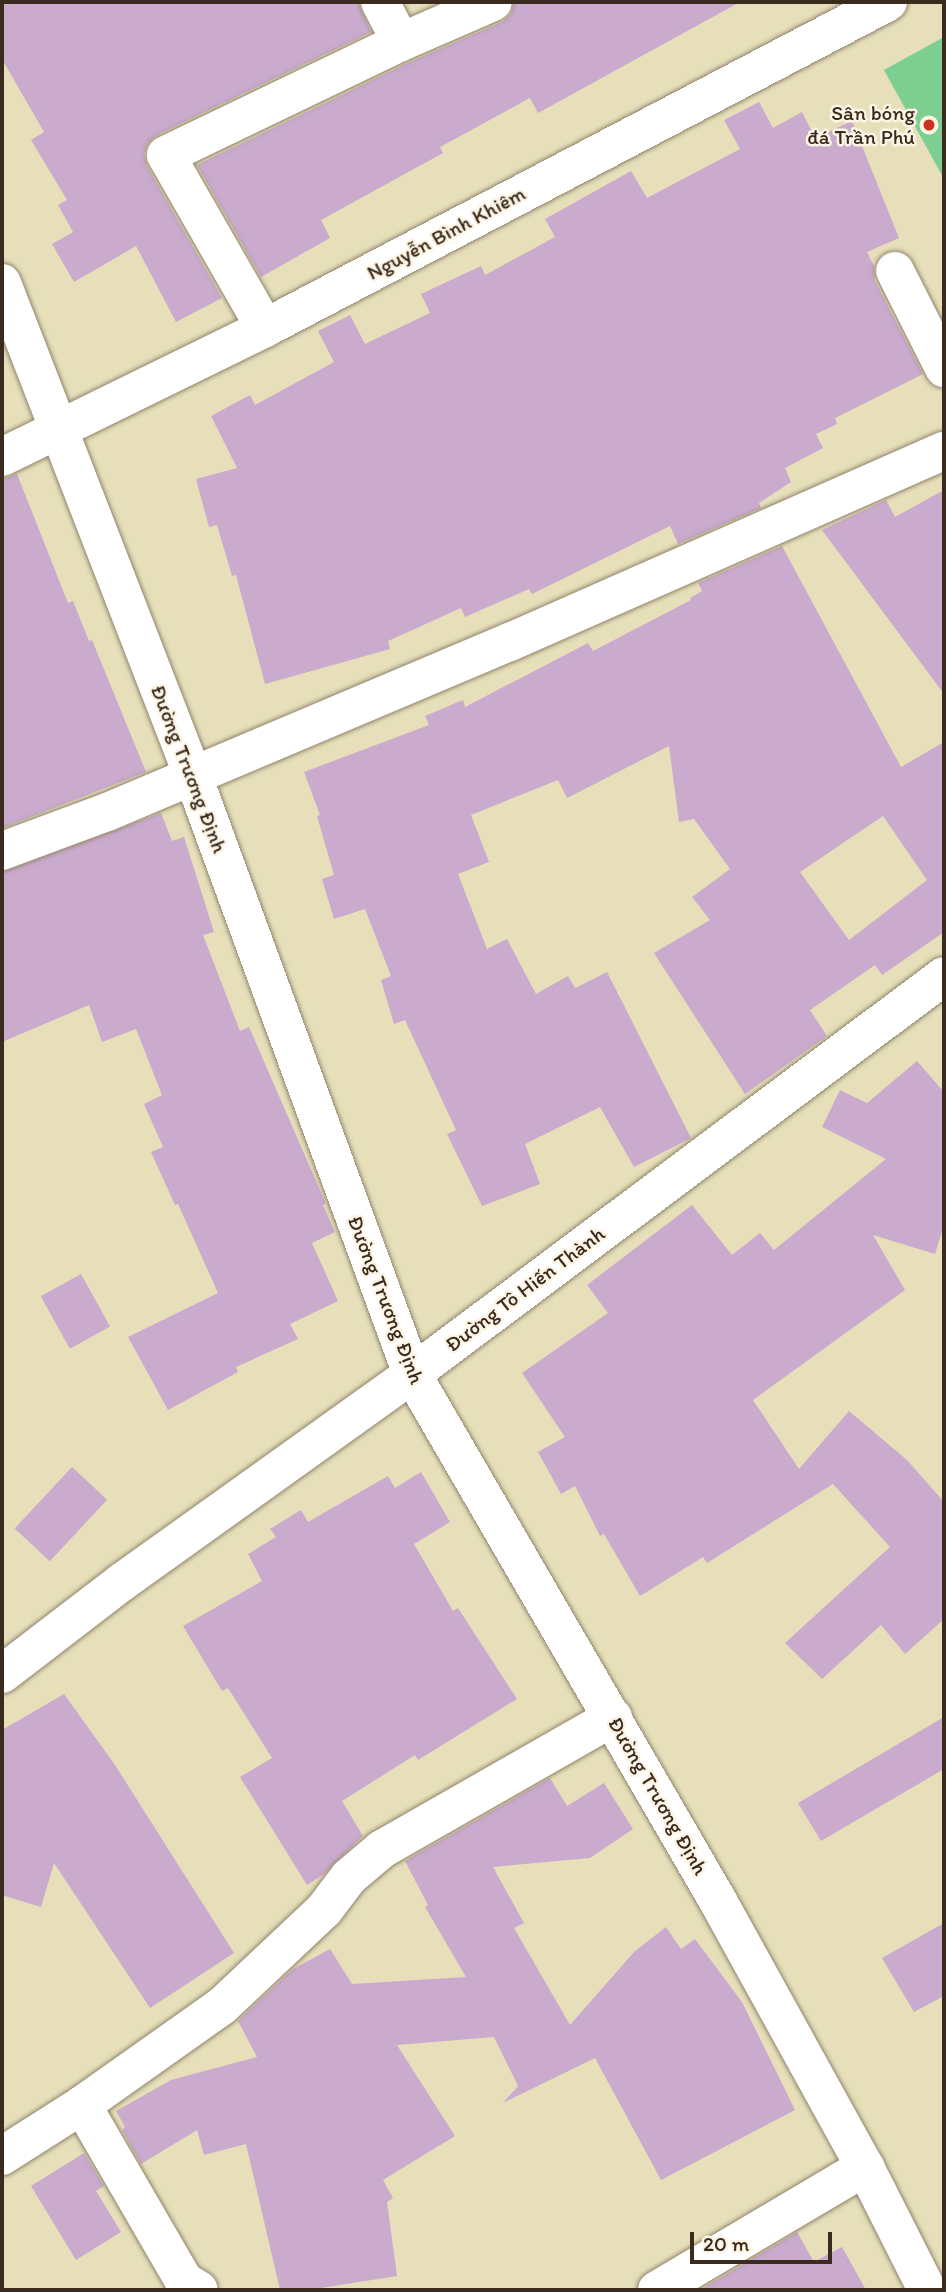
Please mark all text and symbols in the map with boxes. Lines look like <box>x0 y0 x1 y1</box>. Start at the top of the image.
place label: Sân bóng đá Trần Phú <box>807 100 915 150</box>
marker: Sân bóng đá Trần Phú <box>921 117 937 133</box>
street label: Nguyễn Bình Khiêm <box>362 180 530 286</box>
street label: Đường Trương Định <box>146 682 232 856</box>
street label: Đường Trương Định <box>343 1213 429 1387</box>
street label: Đường Tô Hiến Thành <box>440 1221 610 1357</box>
street label: Đường Trương Định <box>603 1713 713 1879</box>
scale bar <box>694 2218 836 2262</box>
text: 20 m <box>703 2231 749 2256</box>

